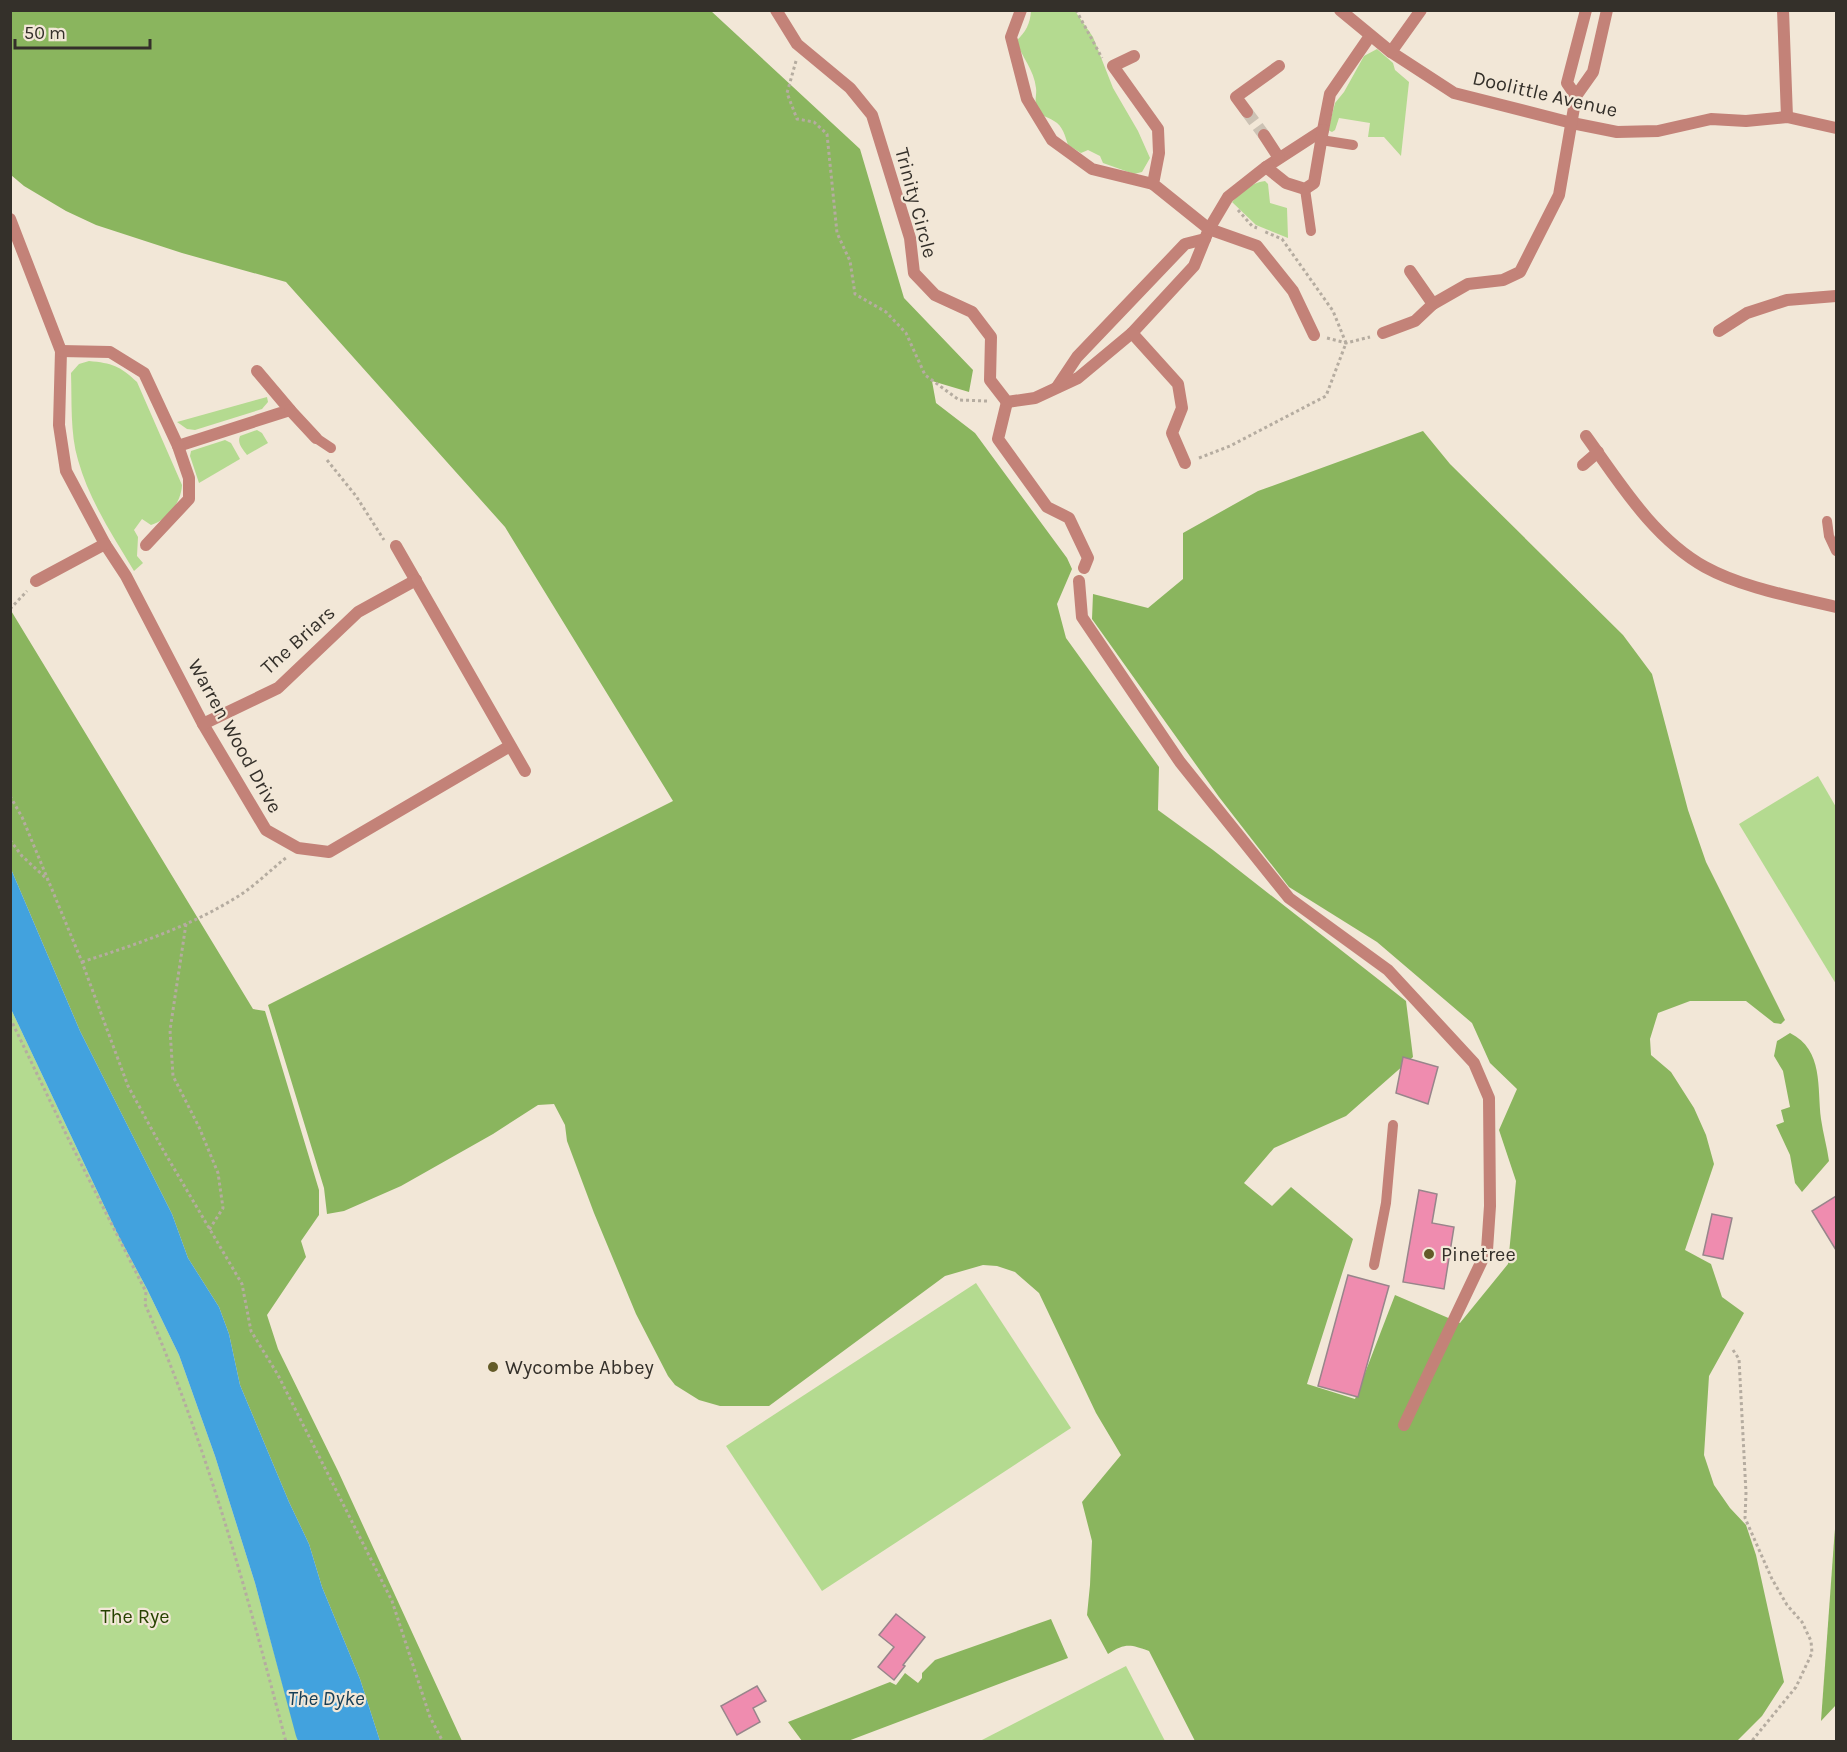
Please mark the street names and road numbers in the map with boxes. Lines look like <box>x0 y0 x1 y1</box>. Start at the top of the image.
street label: Doolittle Avenue <box>1470 66 1620 122</box>
street label: Trinity Circle <box>890 145 942 261</box>
street label: The Briars <box>256 601 340 679</box>
street label: Warren Wood Drive <box>183 655 287 817</box>

